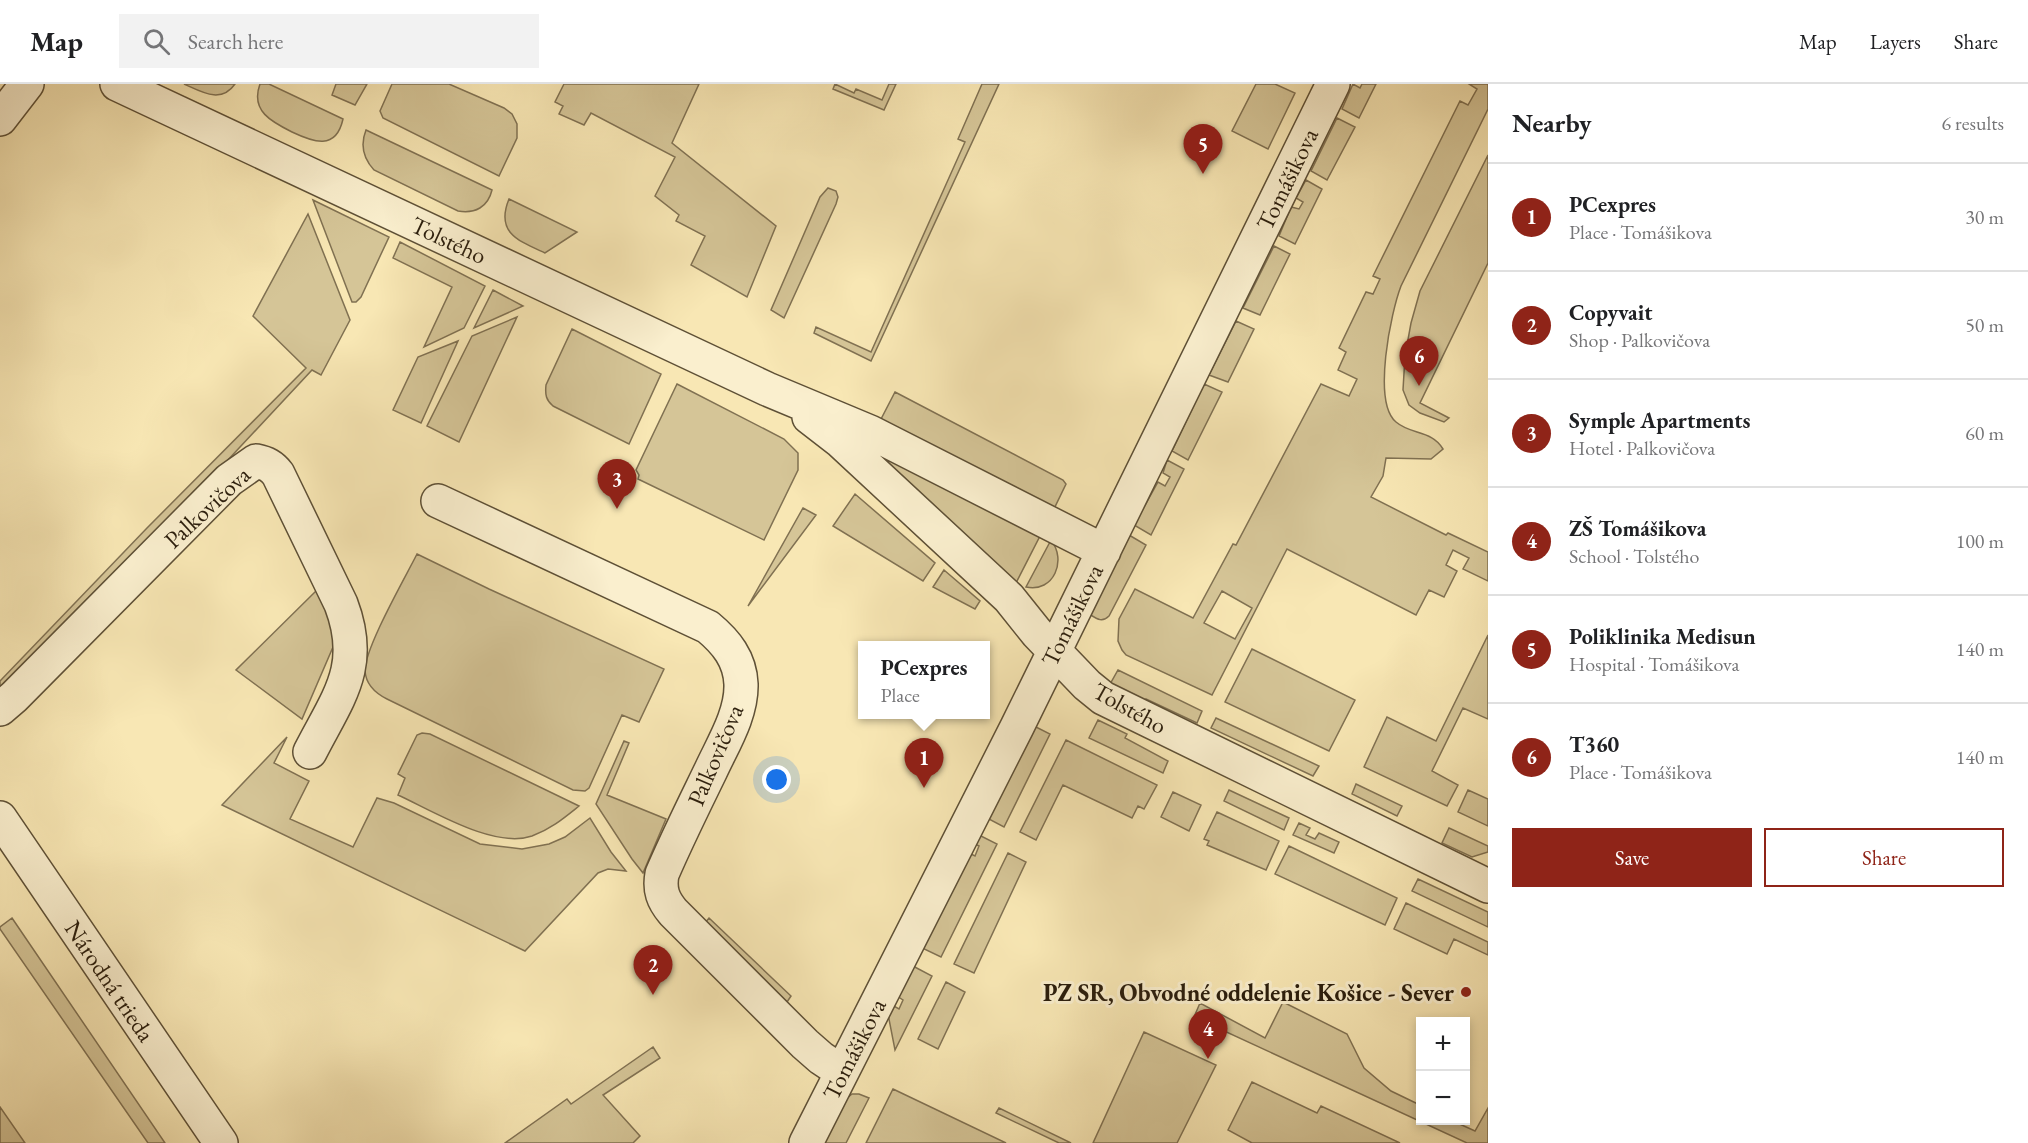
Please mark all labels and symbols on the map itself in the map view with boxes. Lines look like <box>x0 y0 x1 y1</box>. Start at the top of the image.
street label: Tomášikova <box>1249 122 1325 235</box>
pin: 5 <box>1184 124 1222 174</box>
street label: Tolstého <box>406 209 492 271</box>
pin: 6 <box>1400 336 1438 386</box>
street label: Palkovičova <box>157 459 257 555</box>
pin: 3 <box>598 460 636 509</box>
street label: Tomášikova <box>1034 558 1110 671</box>
street label: Tolstého <box>1088 675 1172 741</box>
street label: Palkovičova <box>680 699 750 810</box>
pin: 1 <box>904 738 944 788</box>
your location <box>762 765 791 794</box>
street label: Národná trieda <box>58 914 162 1048</box>
pin: 2 <box>634 946 672 995</box>
place label: PZ SR, Obvodné oddelenie Košice - Sever <box>1043 977 1454 1008</box>
marker: PZ SR, Obvodné oddelenie Košice - Sever <box>1459 985 1473 999</box>
street label: Tomášikova <box>815 993 893 1105</box>
pin: 4 <box>1188 1010 1228 1059</box>

